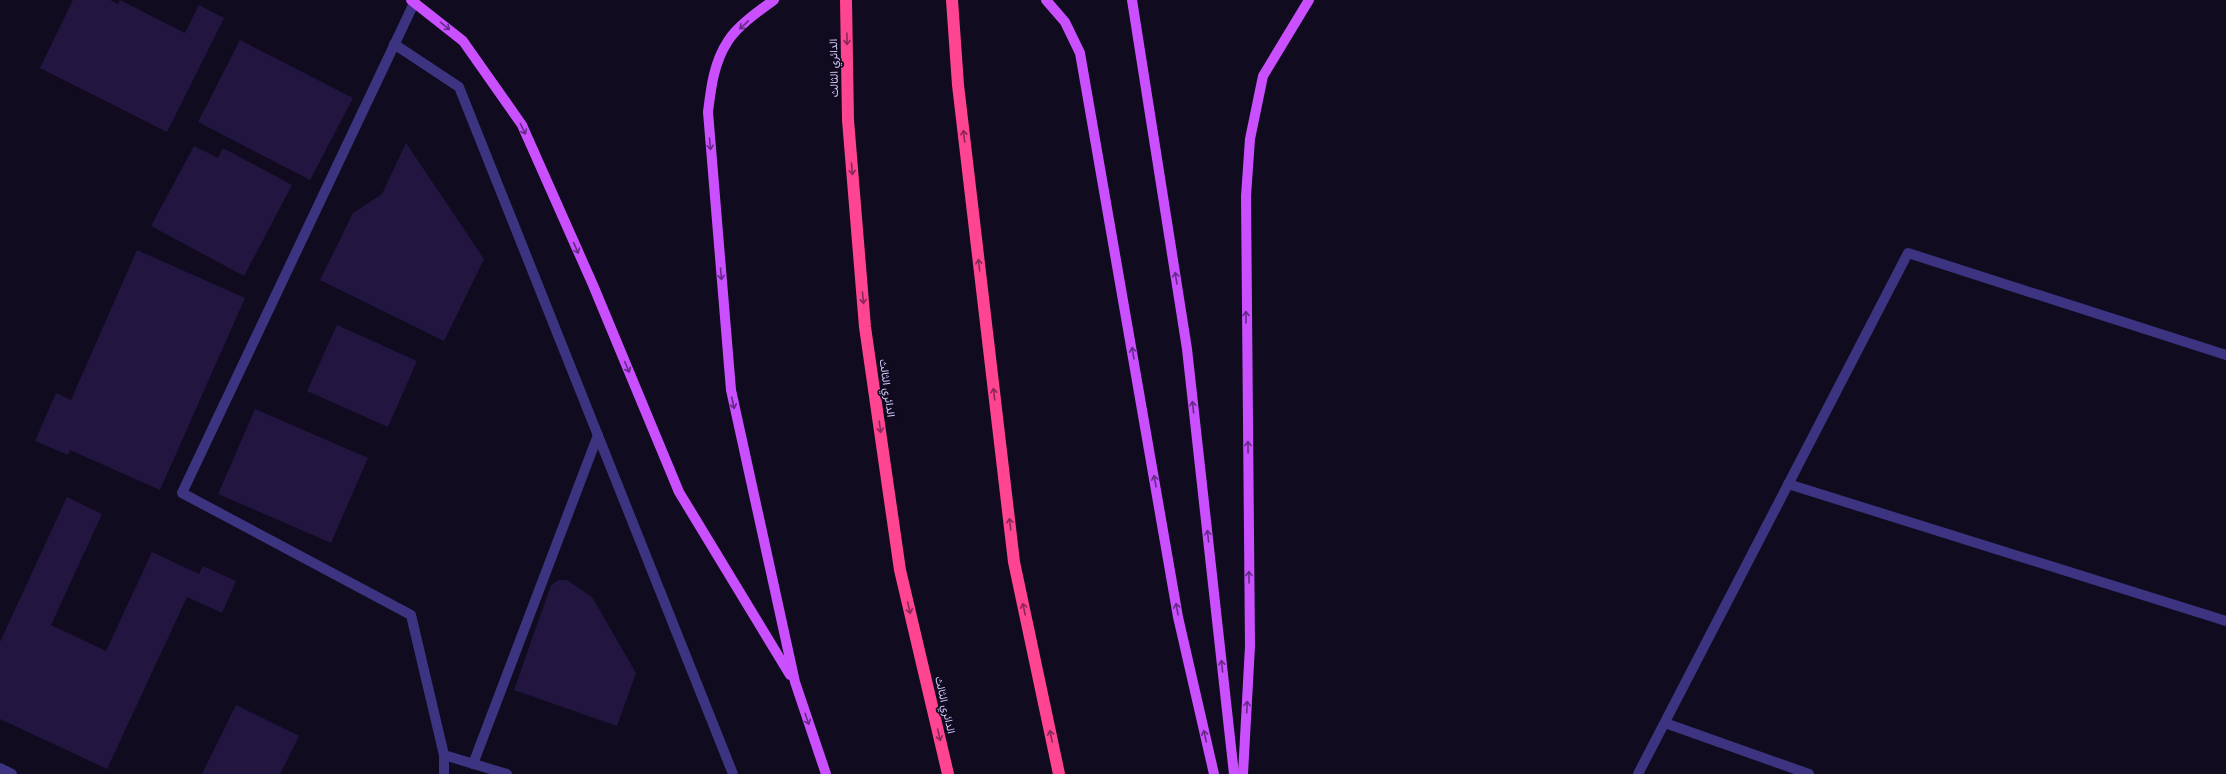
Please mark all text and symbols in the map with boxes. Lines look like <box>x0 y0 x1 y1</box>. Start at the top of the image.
one-way arrow <box>739 20 749 29</box>
one-way arrow <box>439 22 450 31</box>
one-way arrow <box>843 32 851 45</box>
street label: الدائري الثالث <box>827 39 844 97</box>
one-way arrow <box>520 123 527 135</box>
one-way arrow <box>960 130 968 143</box>
one-way arrow <box>707 137 714 150</box>
one-way arrow <box>849 162 856 175</box>
one-way arrow <box>573 241 580 253</box>
one-way arrow <box>975 259 983 272</box>
one-way arrow <box>717 267 725 280</box>
one-way arrow <box>1172 272 1180 285</box>
one-way arrow <box>859 291 866 304</box>
one-way arrow <box>1242 311 1250 324</box>
one-way arrow <box>1129 347 1137 360</box>
street label: الدائري الثالث <box>874 358 898 418</box>
one-way arrow <box>624 361 631 373</box>
one-way arrow <box>991 388 998 401</box>
one-way arrow <box>730 396 738 409</box>
one-way arrow <box>1190 401 1197 414</box>
one-way arrow <box>876 420 884 433</box>
one-way arrow <box>1244 441 1252 454</box>
one-way arrow <box>1151 475 1159 488</box>
one-way arrow <box>1006 518 1014 531</box>
one-way arrow <box>1204 530 1212 543</box>
one-way arrow <box>1245 571 1253 584</box>
one-way arrow <box>906 601 914 614</box>
one-way arrow <box>1020 603 1028 616</box>
one-way arrow <box>1173 603 1181 616</box>
one-way arrow <box>1218 660 1226 673</box>
street label: الدائري الثالث <box>929 675 958 736</box>
one-way arrow <box>1243 701 1250 714</box>
one-way arrow <box>804 712 811 725</box>
one-way arrow <box>935 728 943 741</box>
one-way arrow <box>1047 730 1055 743</box>
one-way arrow <box>1201 730 1209 743</box>

